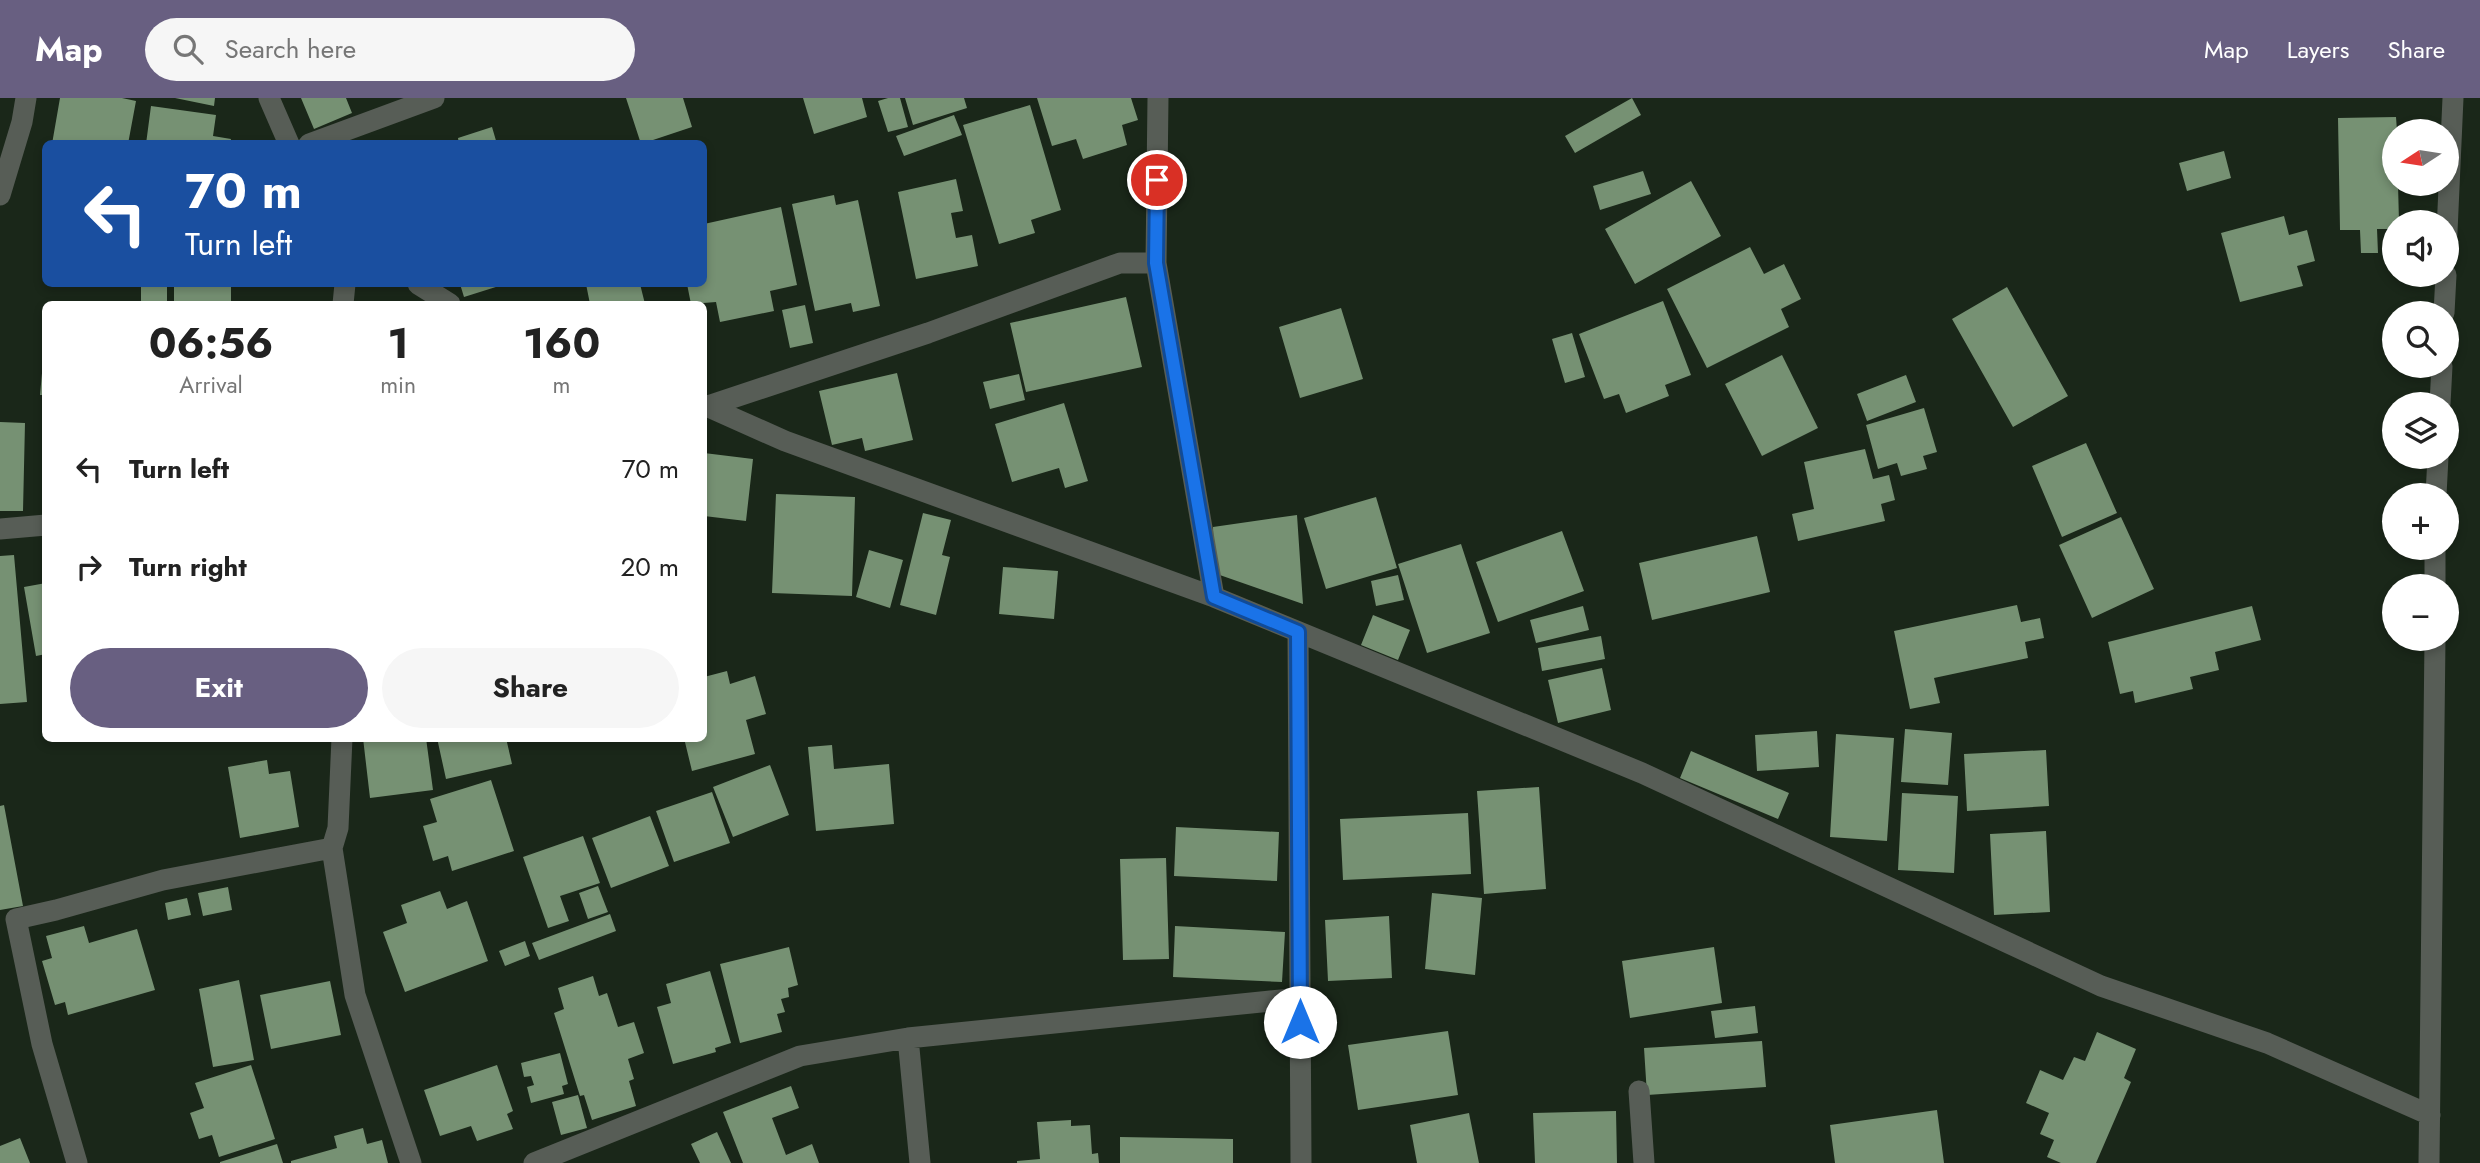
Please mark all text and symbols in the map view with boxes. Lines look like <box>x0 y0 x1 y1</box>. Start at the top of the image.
search box <box>145 18 635 81</box>
text: Map <box>35 26 103 73</box>
icon: search <box>169 30 207 68</box>
text: Search here <box>225 30 356 68</box>
text: Map <box>2204 32 2249 67</box>
text: Layers <box>2287 32 2349 67</box>
text: Share <box>2387 32 2445 67</box>
north arrow <box>2382 119 2459 196</box>
map controls <box>2382 119 2459 651</box>
pin <box>1127 150 1187 210</box>
text: 70 m <box>185 156 302 226</box>
icon: arrive <box>1138 161 1176 199</box>
icon: left <box>70 168 161 259</box>
button: sound <box>2382 210 2459 287</box>
text: Turn left <box>185 221 292 267</box>
button: search <box>2382 301 2459 378</box>
text: 06:56 <box>149 313 273 374</box>
text: 1 <box>387 313 409 374</box>
text: 160 <box>523 313 600 374</box>
text: Arrival <box>179 368 243 402</box>
text: min <box>380 368 416 402</box>
text: m <box>553 368 571 402</box>
button: layers <box>2382 392 2459 469</box>
icon: left <box>70 450 108 488</box>
text: Turn left <box>129 450 229 488</box>
text: 70 m <box>622 450 679 488</box>
button: + <box>2382 483 2459 560</box>
icon: right <box>70 548 108 586</box>
text: Turn right <box>129 548 247 586</box>
text: 20 m <box>621 548 679 586</box>
button: − <box>2382 574 2459 651</box>
button: Exit <box>70 648 368 728</box>
button: Share <box>382 648 679 728</box>
position arrow <box>1263 985 1337 1059</box>

